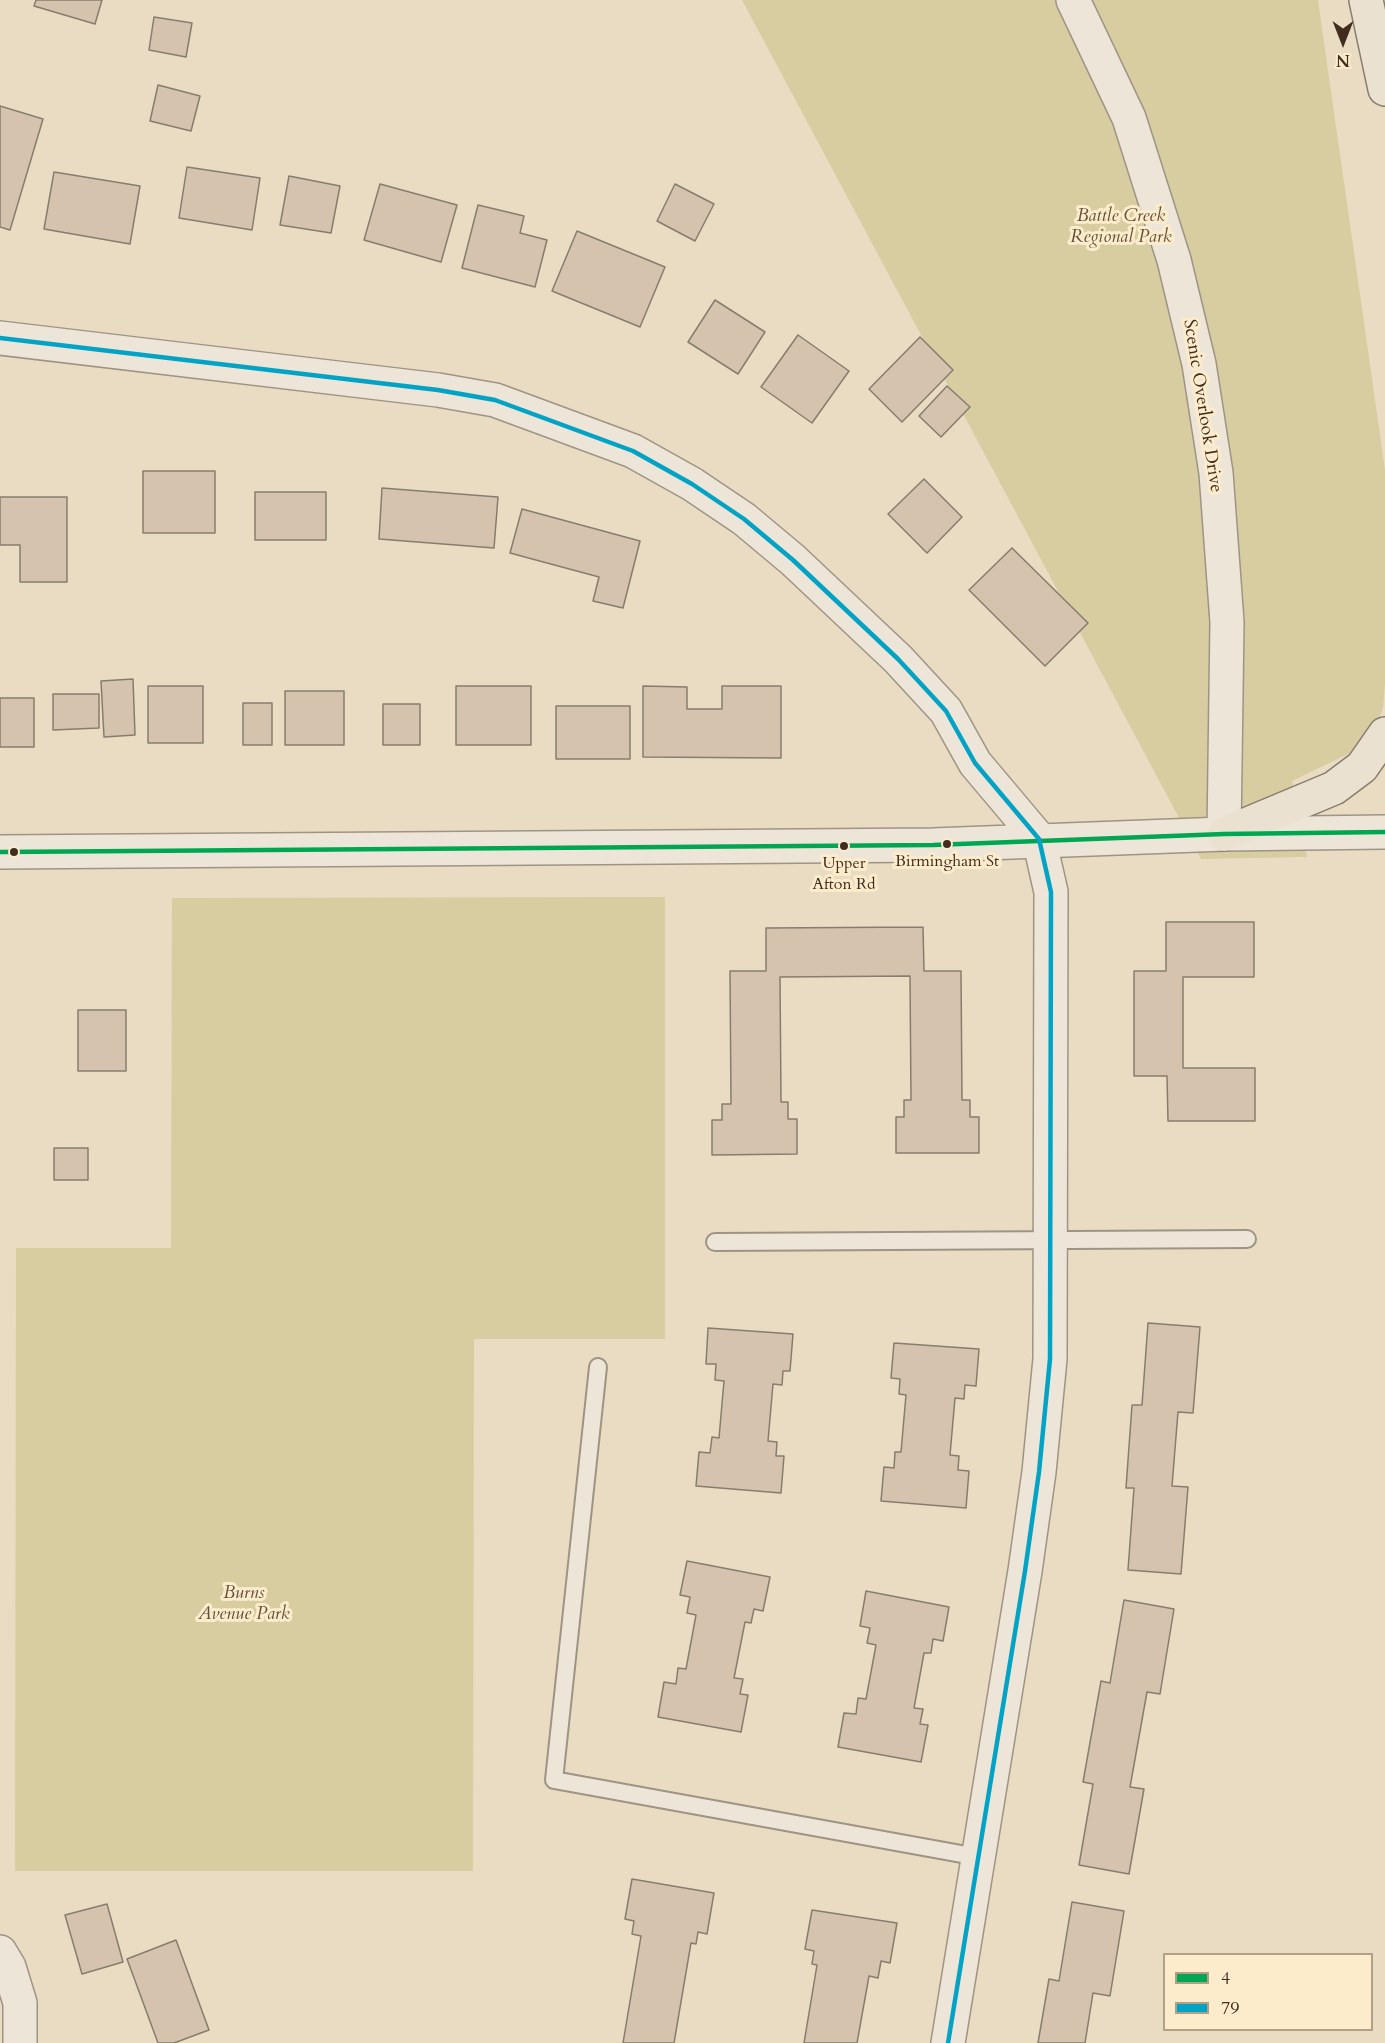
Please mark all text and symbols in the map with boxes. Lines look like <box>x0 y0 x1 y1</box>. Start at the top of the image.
north arrow <box>1313 12 1373 72</box>
text: N <box>1336 49 1350 71</box>
park label: Battle Creek Regional Park <box>1070 206 1172 248</box>
street label: Scenic Overlook Drive <box>1178 318 1226 494</box>
marker: Birmingham St <box>941 838 953 850</box>
marker: Upper Afton Rd <box>838 840 850 852</box>
unlabelled marker <box>8 846 20 858</box>
place label: Birmingham St <box>895 852 999 872</box>
place label: Upper Afton Rd <box>813 854 875 892</box>
park label: Burns Avenue Park <box>198 1583 290 1626</box>
legend <box>1163 1953 1373 2031</box>
text: 4 <box>1221 1966 1230 1991</box>
text: 79 <box>1221 1996 1239 2021</box>

